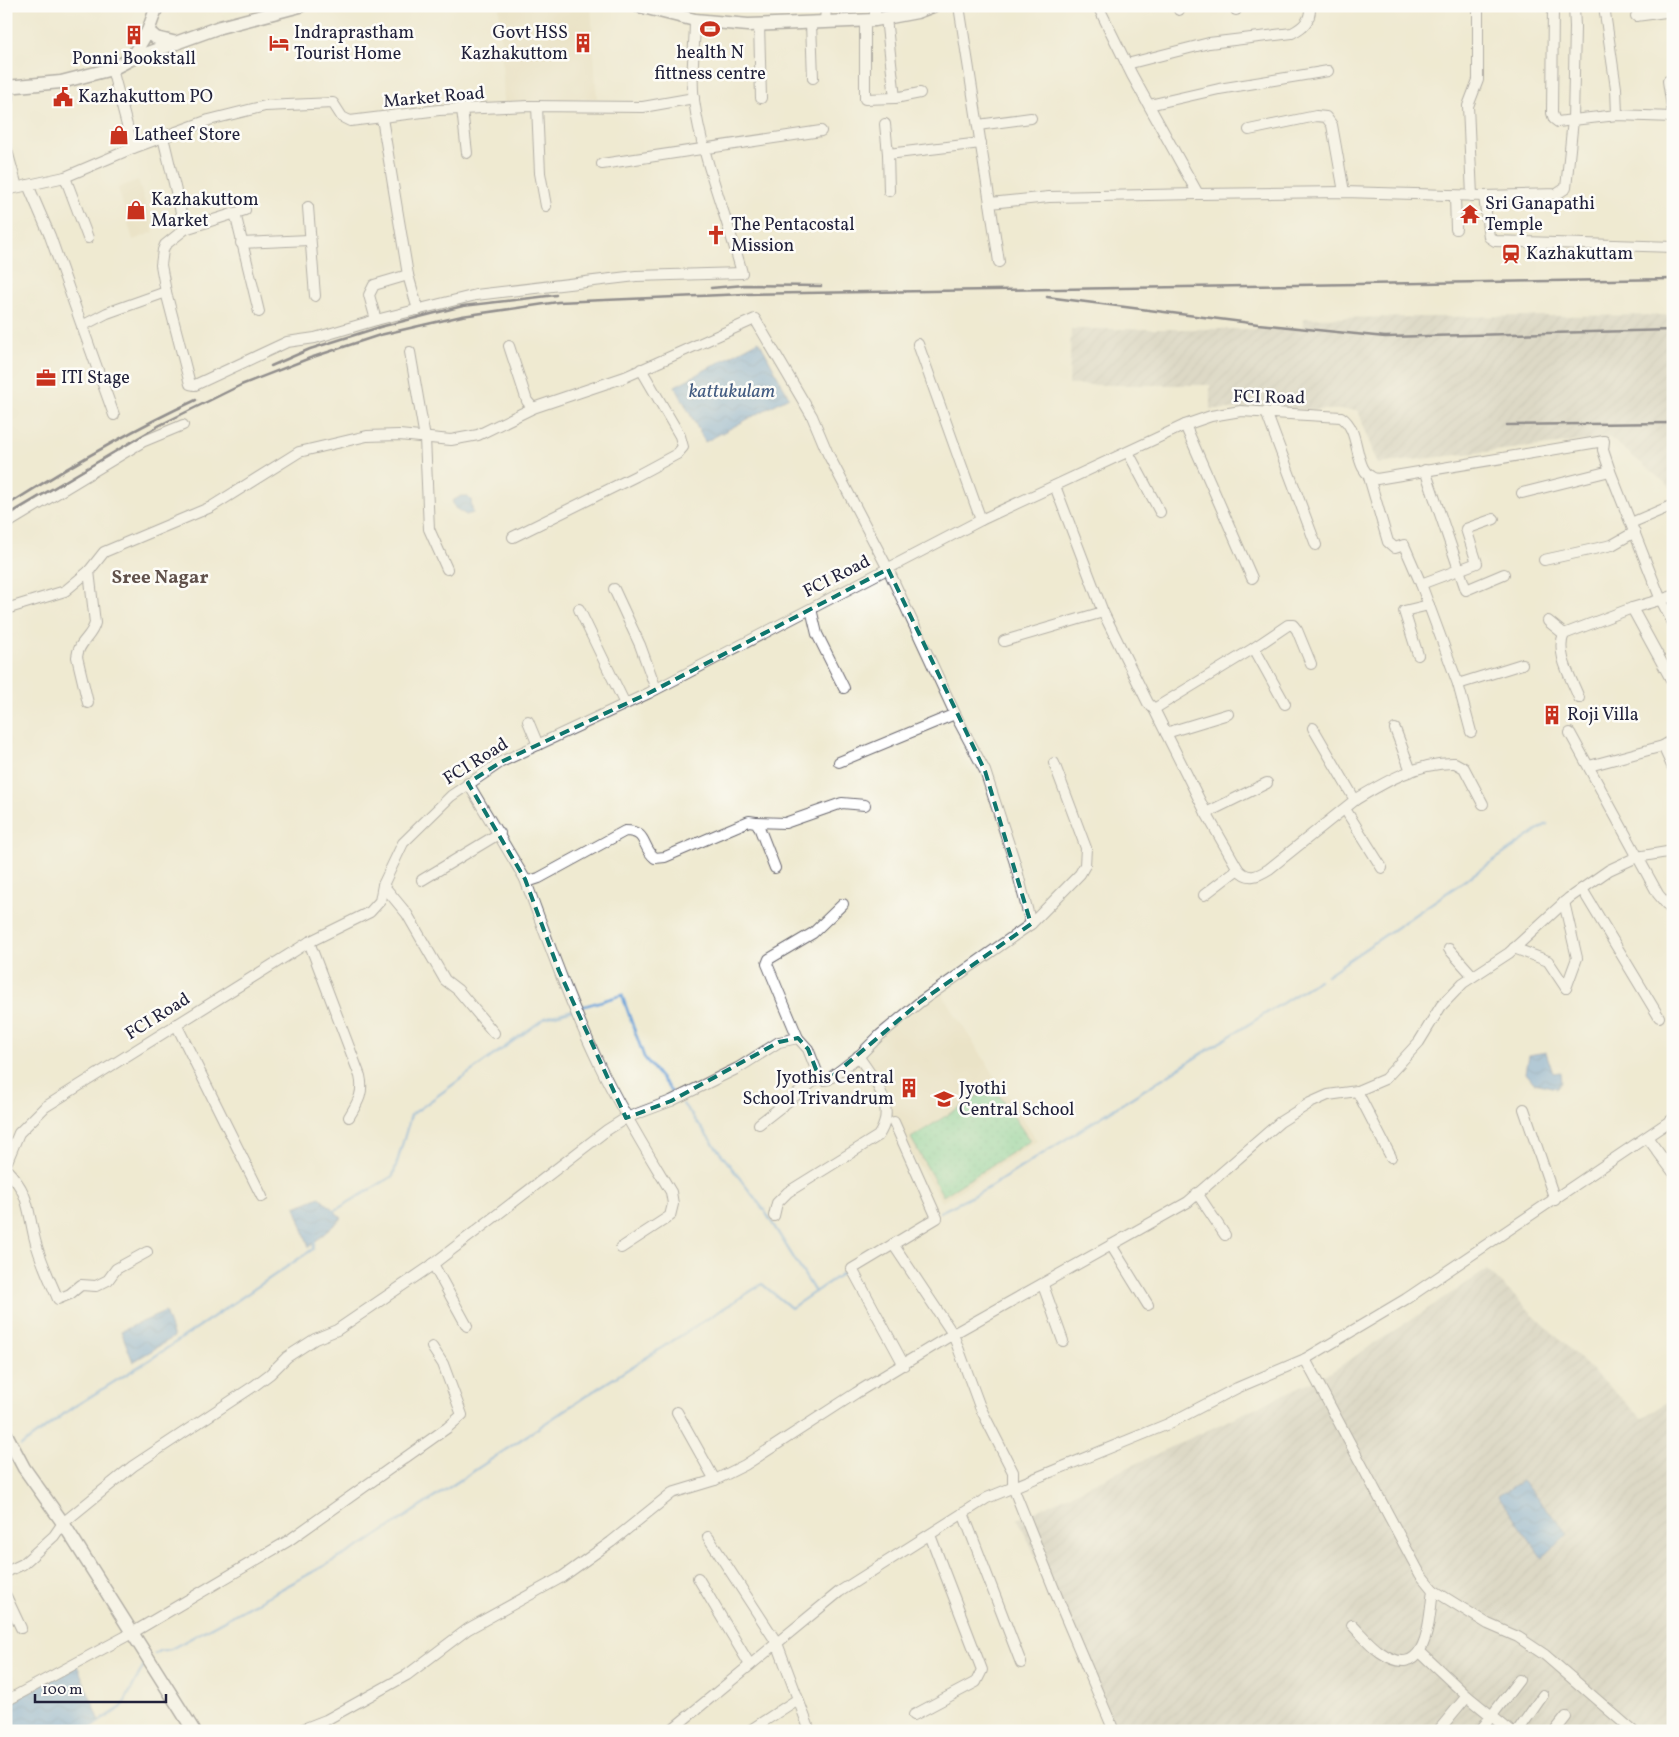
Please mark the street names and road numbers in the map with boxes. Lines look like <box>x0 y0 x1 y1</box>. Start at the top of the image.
street label: Market Road <box>382 81 486 115</box>
street label: FCI Road <box>1233 385 1305 411</box>
street label: FCI Road <box>799 549 875 605</box>
street label: FCI Road <box>439 732 513 792</box>
street label: FCI Road <box>121 987 195 1047</box>

